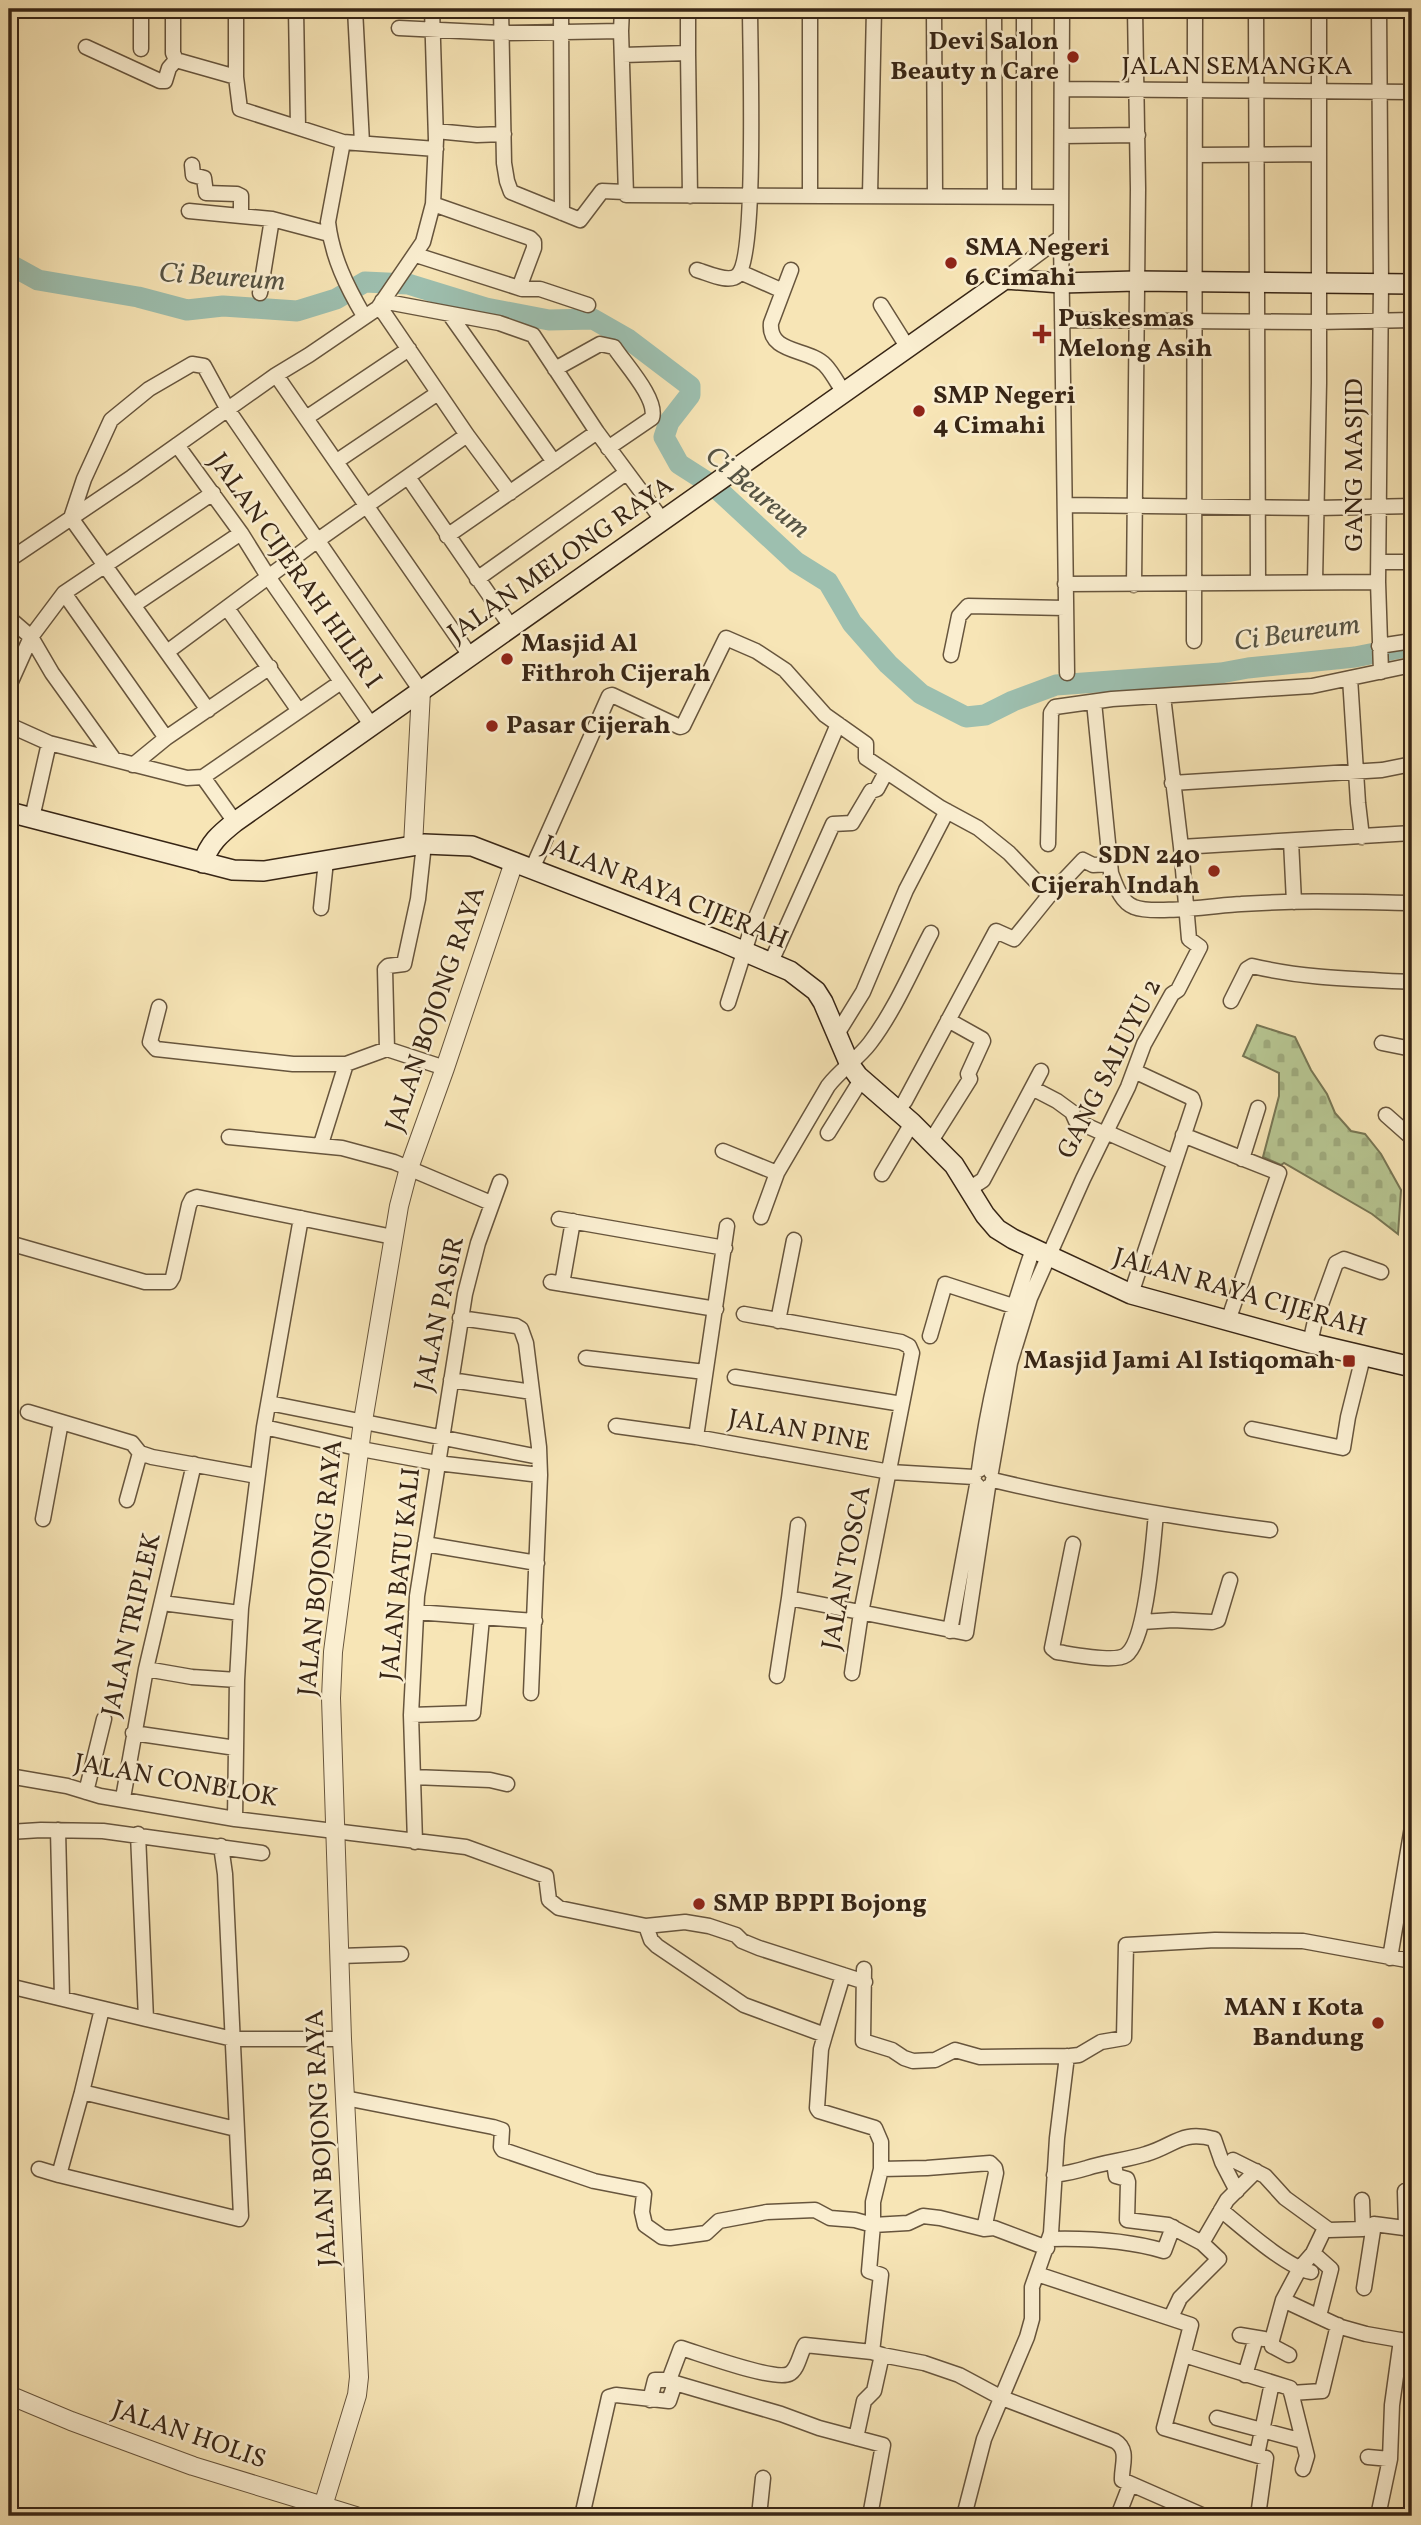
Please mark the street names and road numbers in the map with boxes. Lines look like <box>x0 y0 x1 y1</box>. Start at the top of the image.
street label: JALAN SEMANGKA <box>1122 49 1352 85</box>
street label: GANG MASJID <box>1337 378 1373 552</box>
street label: JALAN CIJERAH HILIR I <box>200 446 390 696</box>
street label: JALAN MELONG RAYA <box>441 468 681 652</box>
street label: JALAN RAYA CIJERAH <box>537 827 793 959</box>
street label: JALAN BOJONG RAYA <box>377 881 495 1137</box>
street label: GANG SALUYU 2 <box>1049 973 1171 1165</box>
street label: JALAN PASIR <box>406 1233 474 1395</box>
street label: JALAN RAYA CIJERAH <box>1109 1240 1371 1346</box>
street label: JALAN PINE <box>725 1401 873 1461</box>
street label: JALAN BOJONG RAYA <box>290 1438 352 1698</box>
street label: JALAN BATU KALI <box>372 1466 430 1682</box>
street label: JALAN TOSCA <box>813 1483 881 1653</box>
street label: JALAN TRIPLEK <box>93 1529 171 1721</box>
street label: JALAN CONBLOK <box>71 1745 281 1817</box>
street label: JALAN BOJONG RAYA <box>297 2009 347 2267</box>
street label: JALAN HOLIS <box>107 2392 271 2478</box>

